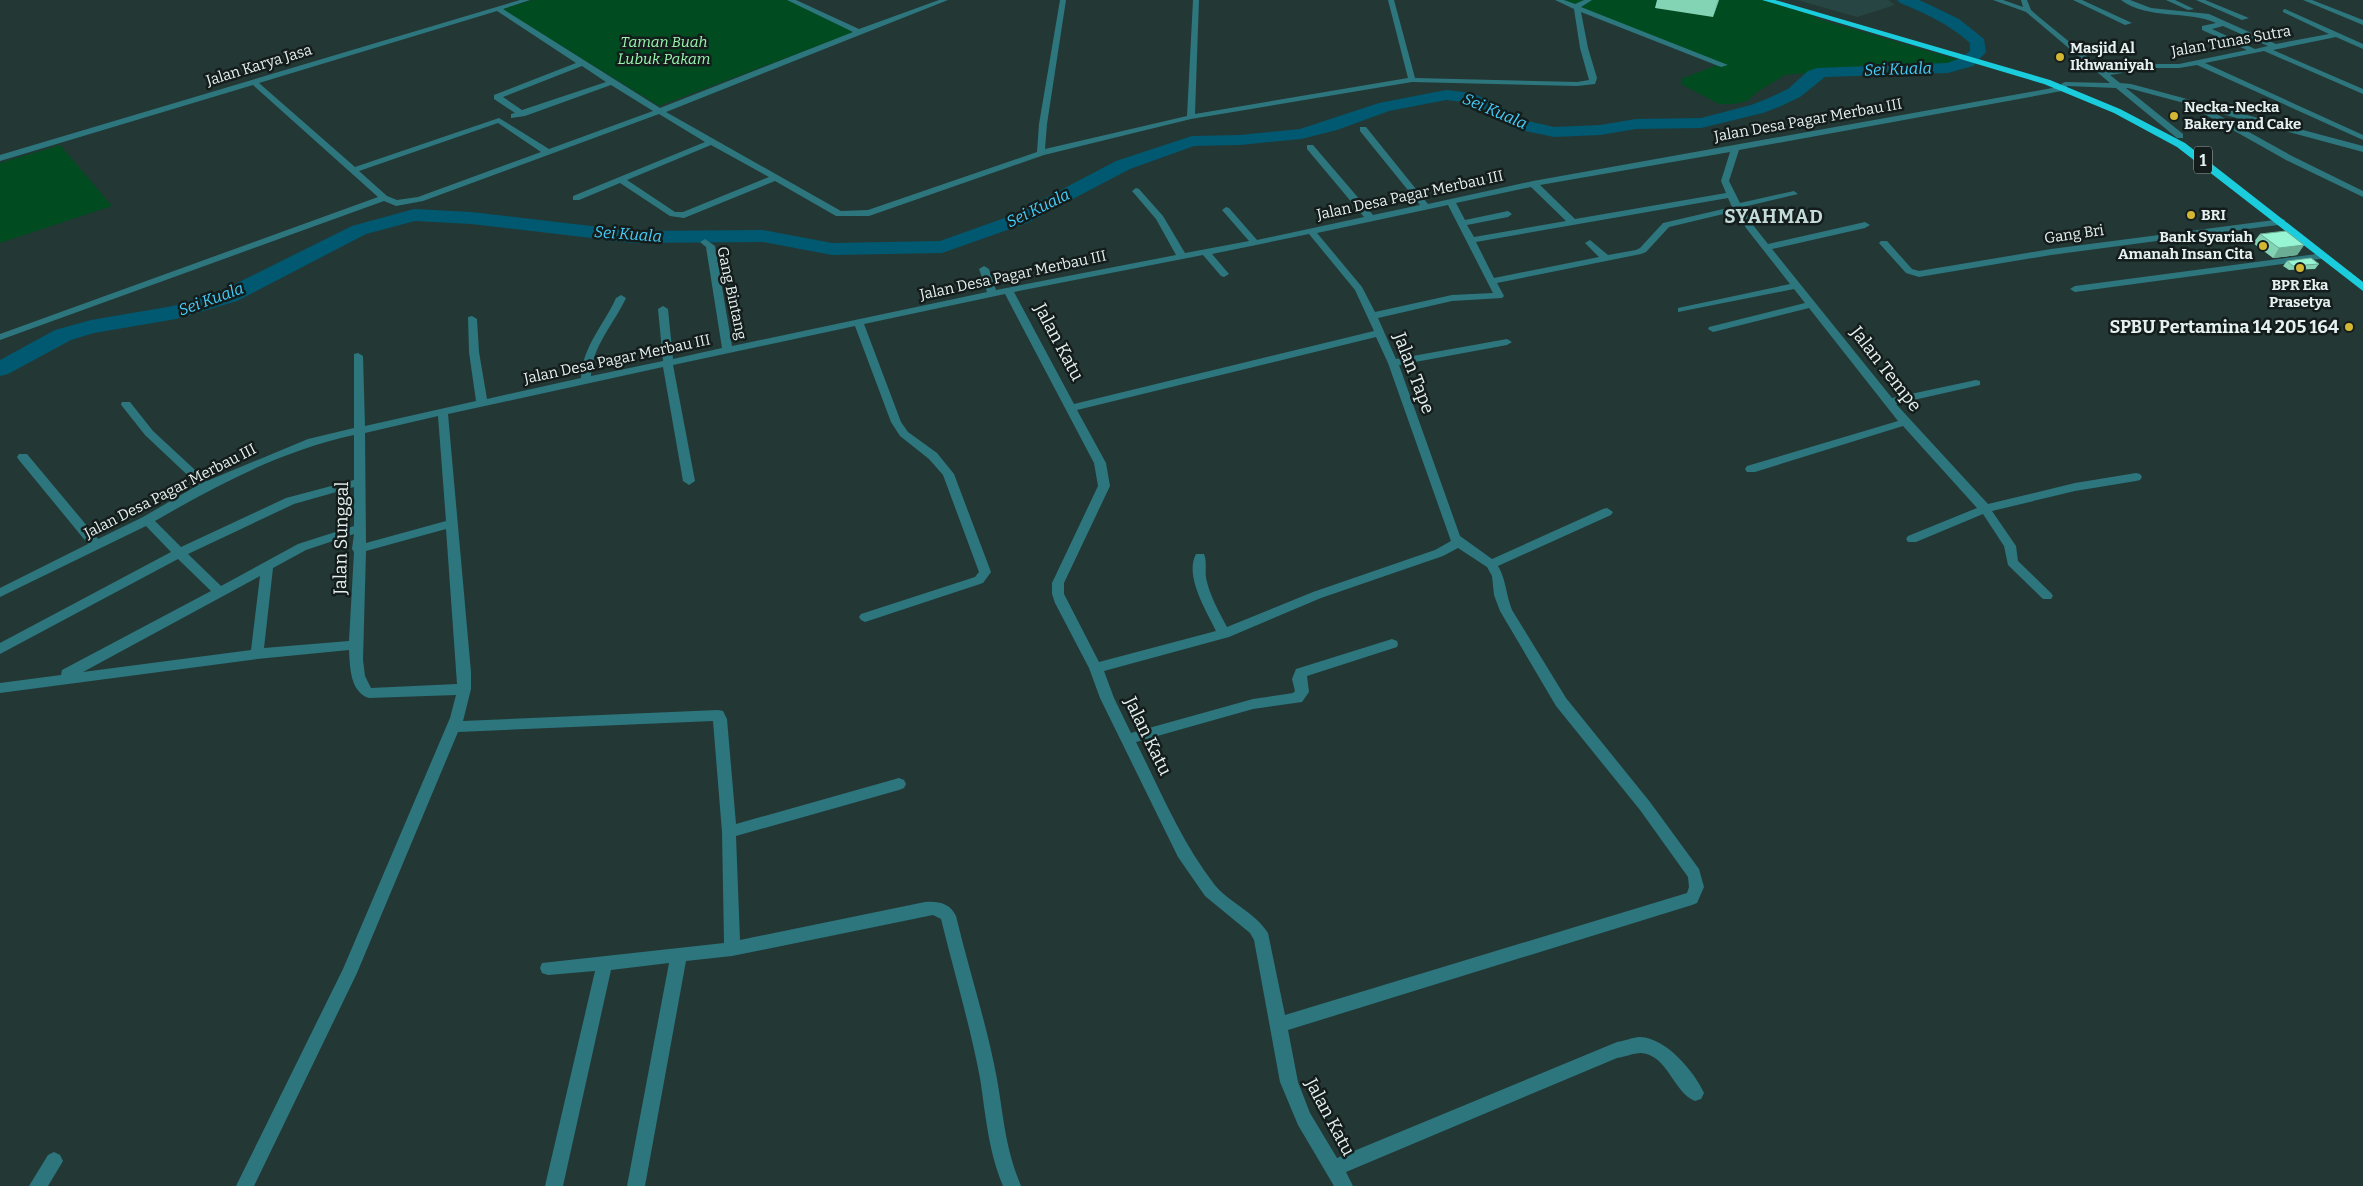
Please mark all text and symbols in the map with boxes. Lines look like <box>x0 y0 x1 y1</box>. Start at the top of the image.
street label: Jalan Tunas Sutra <box>2169 22 2292 61</box>
park label: Taman Buah Lubuk Pakam <box>618 33 710 68</box>
place label: Masjid Al Ikhwaniyah <box>2070 39 2155 74</box>
street label: Jalan Karya Jasa <box>203 40 314 90</box>
marker: Masjid Al Ikhwaniyah <box>2054 51 2066 63</box>
water label: Sei Kuala <box>1864 58 1932 80</box>
water label: Sei Kuala <box>1460 89 1530 133</box>
street label: Jalan Desa Pagar Merbau III <box>1712 95 1903 146</box>
place label: Necka-Necka Bakery and Cake <box>2184 98 2301 133</box>
marker: Necka-Necka Bakery and Cake <box>2168 110 2180 122</box>
road number: 1 <box>2194 146 2212 174</box>
street label: Jalan Desa Pagar Merbau III <box>1314 166 1505 224</box>
water label: Sei Kuala <box>1003 185 1073 231</box>
district label: SYAHMAD <box>1724 205 1824 228</box>
place label: BRI <box>2201 206 2226 224</box>
marker: BRI <box>2185 209 2197 221</box>
street label: Gang Bri <box>2043 221 2106 247</box>
water label: Sei Kuala <box>593 222 663 246</box>
place label: Bank Syariah Amanah Insan Cita <box>2118 228 2254 263</box>
marker: Bank Syariah Amanah Insan Cita <box>2257 240 2269 252</box>
street label: Gang Bintang <box>713 245 751 341</box>
street label: Jalan Desa Pagar Merbau III <box>917 246 1108 304</box>
marker: BPR Eka Prasetya <box>2294 262 2306 274</box>
place label: BPR Eka Prasetya <box>2269 276 2332 311</box>
water label: Sei Kuala <box>176 278 246 320</box>
street label: Jalan Katu <box>1029 299 1089 385</box>
place label: SPBU Pertamina 14 205 164 <box>2109 316 2339 338</box>
street label: Jalan Tempe <box>1845 321 1926 416</box>
marker: SPBU Pertamina 14 205 164 <box>2343 321 2355 333</box>
street label: Jalan Tape <box>1388 328 1440 417</box>
street label: Jalan Desa Pagar Merbau III <box>521 330 712 388</box>
street label: Jalan Desa Pagar Merbau III <box>80 440 259 543</box>
street label: Jalan Sunggal <box>329 481 353 596</box>
street label: Jalan Katu <box>1119 692 1176 779</box>
street label: Jalan Katu <box>1300 1074 1360 1160</box>

